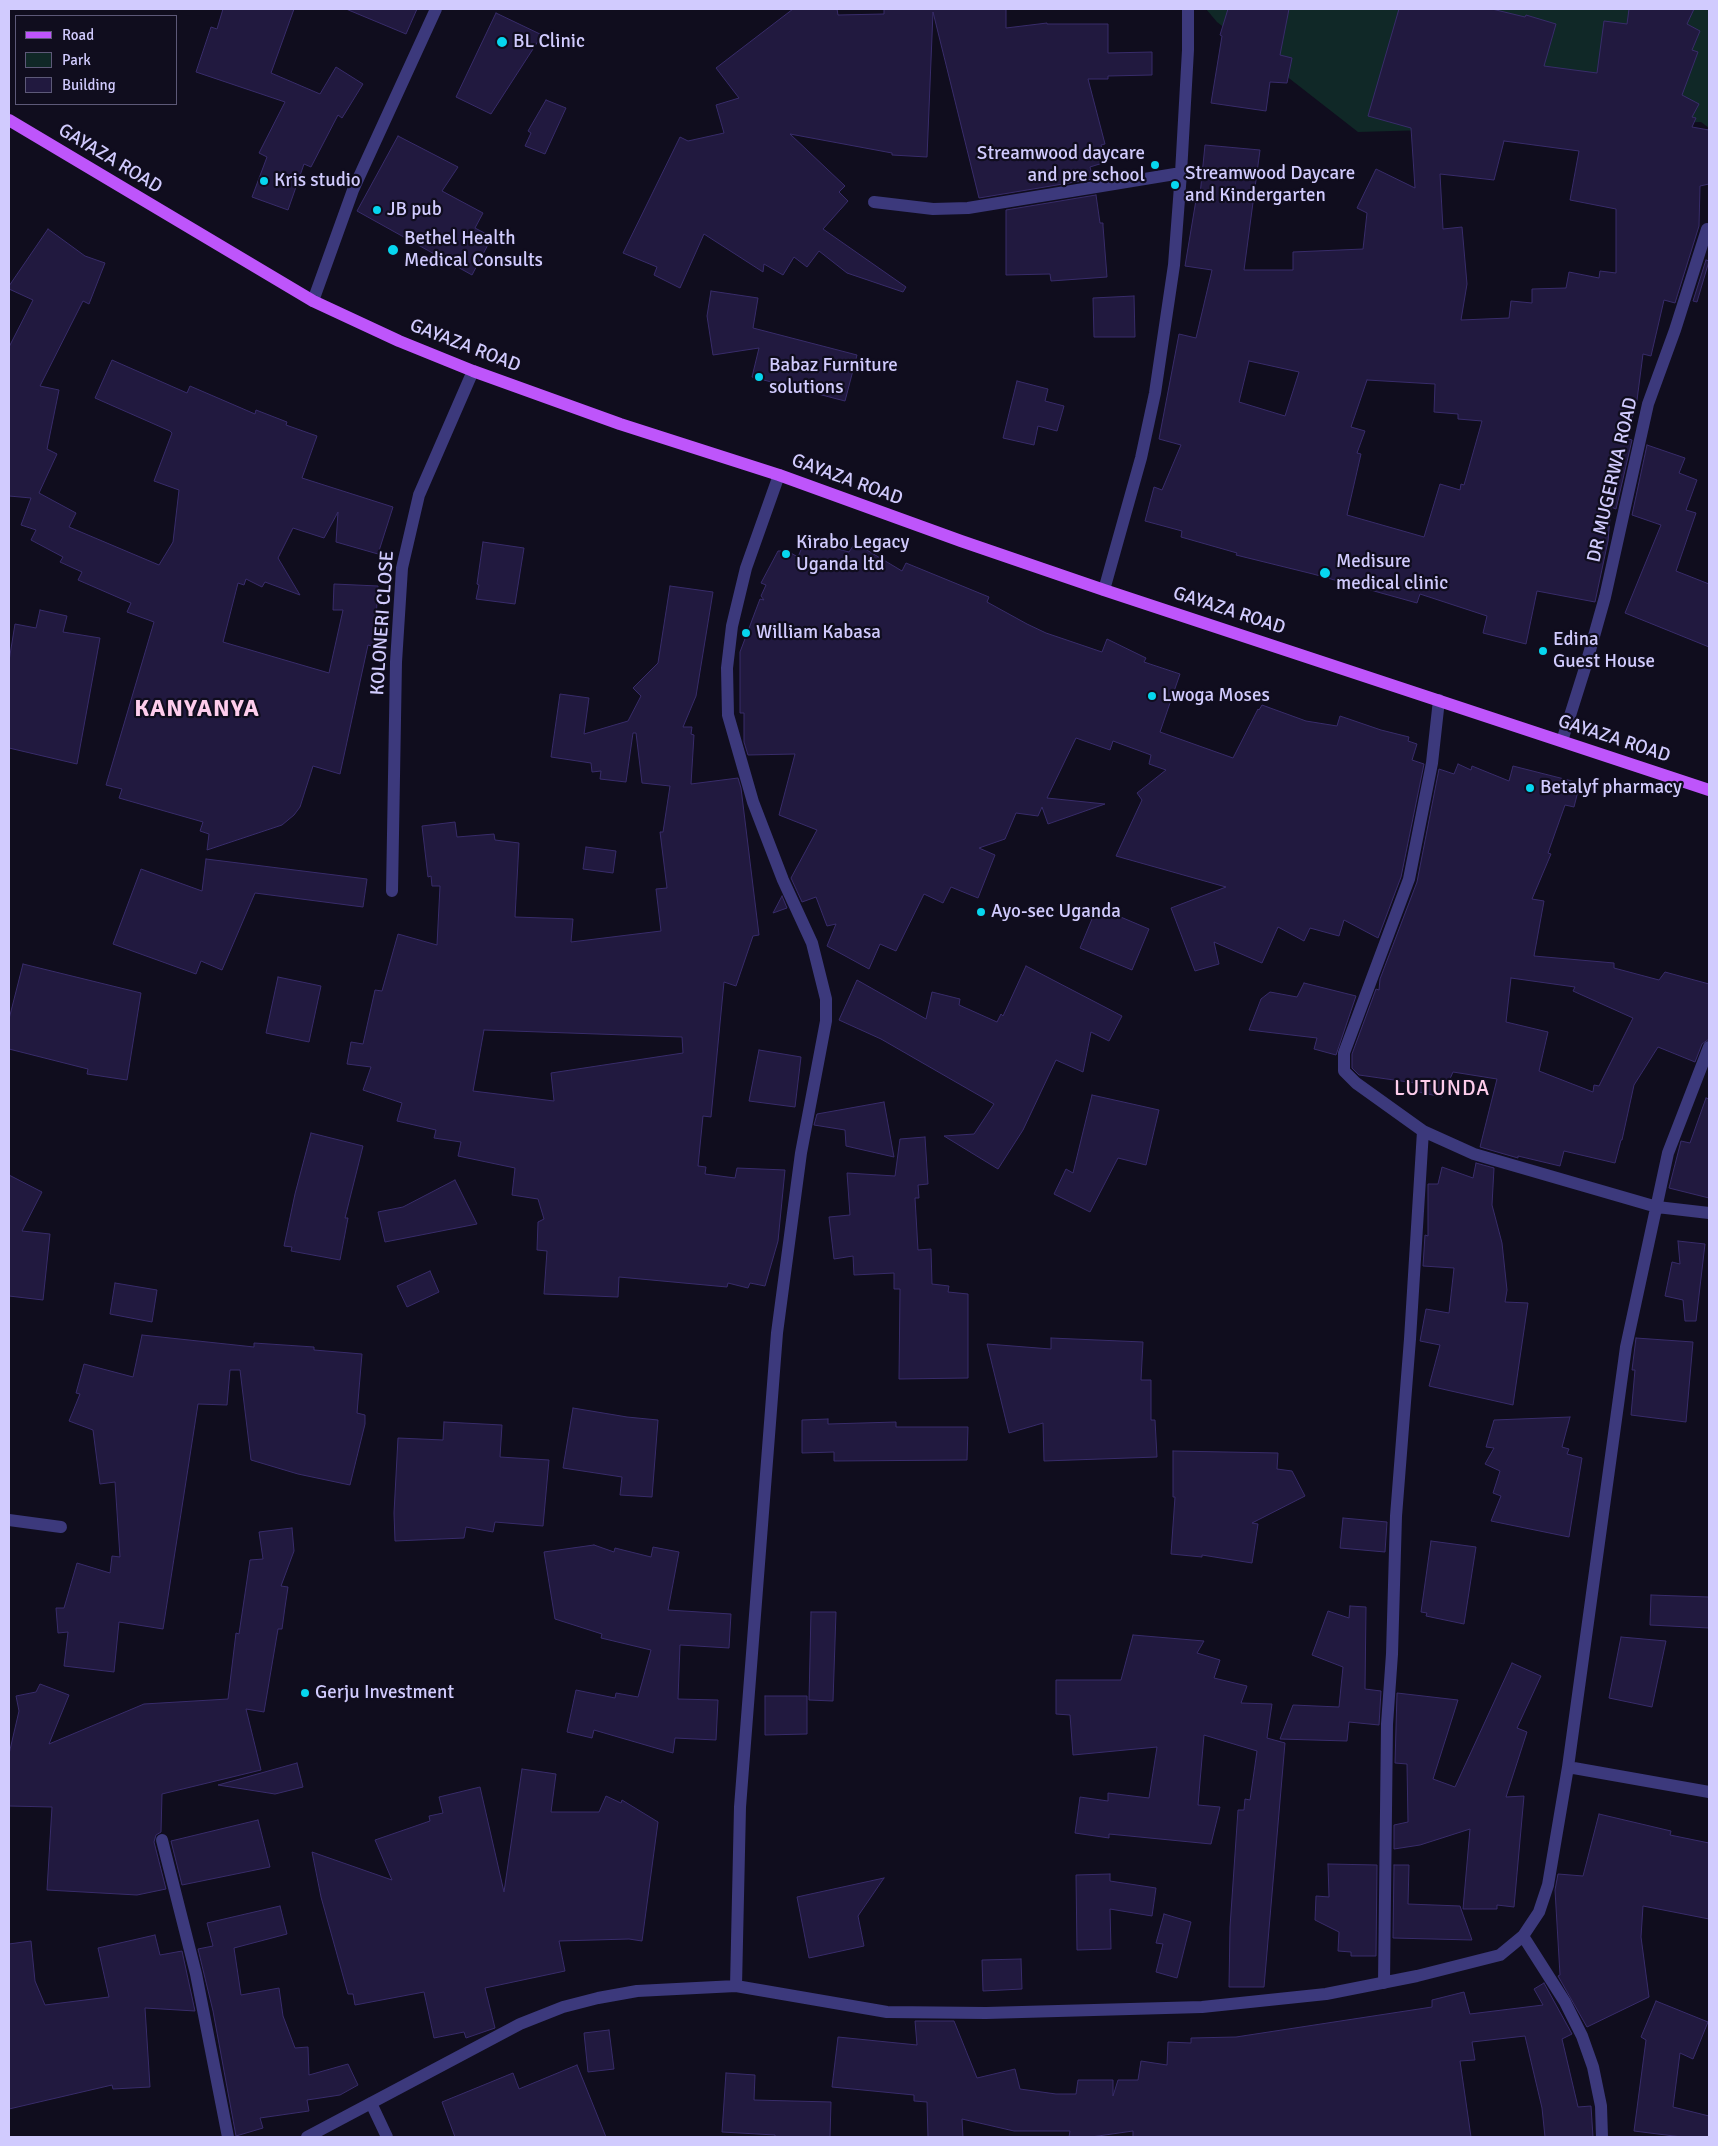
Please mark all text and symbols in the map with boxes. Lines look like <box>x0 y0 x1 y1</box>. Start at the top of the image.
legend <box>15 15 178 105</box>
text: Road <box>62 26 94 44</box>
place label: BL Clinic <box>513 31 585 53</box>
marker: BL Clinic <box>495 35 509 49</box>
text: Park <box>62 51 91 69</box>
text: Building <box>62 76 116 94</box>
street label: GAYAZA ROAD <box>54 119 166 199</box>
place label: Streamwood daycare and pre school <box>977 143 1145 187</box>
marker: Streamwood daycare and pre school <box>1149 159 1161 171</box>
place label: Streamwood Daycare and Kindergarten <box>1185 163 1355 207</box>
place label: Kris studio <box>274 170 361 192</box>
marker: Kris studio <box>258 175 270 187</box>
marker: Streamwood Daycare and Kindergarten <box>1169 179 1181 191</box>
place label: JB pub <box>387 199 442 221</box>
marker: JB pub <box>371 204 383 216</box>
place label: Bethel Health Medical Consults <box>404 228 543 272</box>
marker: Bethel Health Medical Consults <box>386 243 400 257</box>
street label: GAYAZA ROAD <box>406 314 524 378</box>
place label: Babaz Furniture solutions <box>769 355 898 399</box>
marker: Babaz Furniture solutions <box>753 371 765 383</box>
street label: DR MUGERWA ROAD <box>1583 395 1643 565</box>
street label: GAYAZA ROAD <box>788 449 906 511</box>
place label: Kirabo Legacy Uganda ltd <box>796 532 909 576</box>
marker: Kirabo Legacy Uganda ltd <box>780 548 792 560</box>
street label: KOLONERI CLOSE <box>367 550 399 696</box>
place label: Medisure medical clinic <box>1336 551 1448 595</box>
marker: Medisure medical clinic <box>1318 566 1332 580</box>
street label: GAYAZA ROAD <box>1170 582 1288 640</box>
place label: William Kabasa <box>756 622 881 644</box>
marker: William Kabasa <box>740 627 752 639</box>
place label: Edina Guest House <box>1553 629 1655 673</box>
marker: Edina Guest House <box>1537 645 1549 657</box>
place label: Lwoga Moses <box>1162 685 1270 707</box>
marker: Lwoga Moses <box>1146 690 1158 702</box>
district label: KANYANYA <box>133 696 261 724</box>
street label: GAYAZA ROAD <box>1555 710 1673 768</box>
place label: Betalyf pharmacy <box>1540 777 1682 799</box>
marker: Betalyf pharmacy <box>1524 782 1536 794</box>
place label: Ayo-sec Uganda <box>991 901 1121 923</box>
marker: Ayo-sec Uganda <box>975 906 987 918</box>
district label: LUTUNDA <box>1393 1076 1491 1102</box>
place label: Gerju Investment <box>315 1682 454 1704</box>
marker: Gerju Investment <box>299 1687 311 1699</box>

